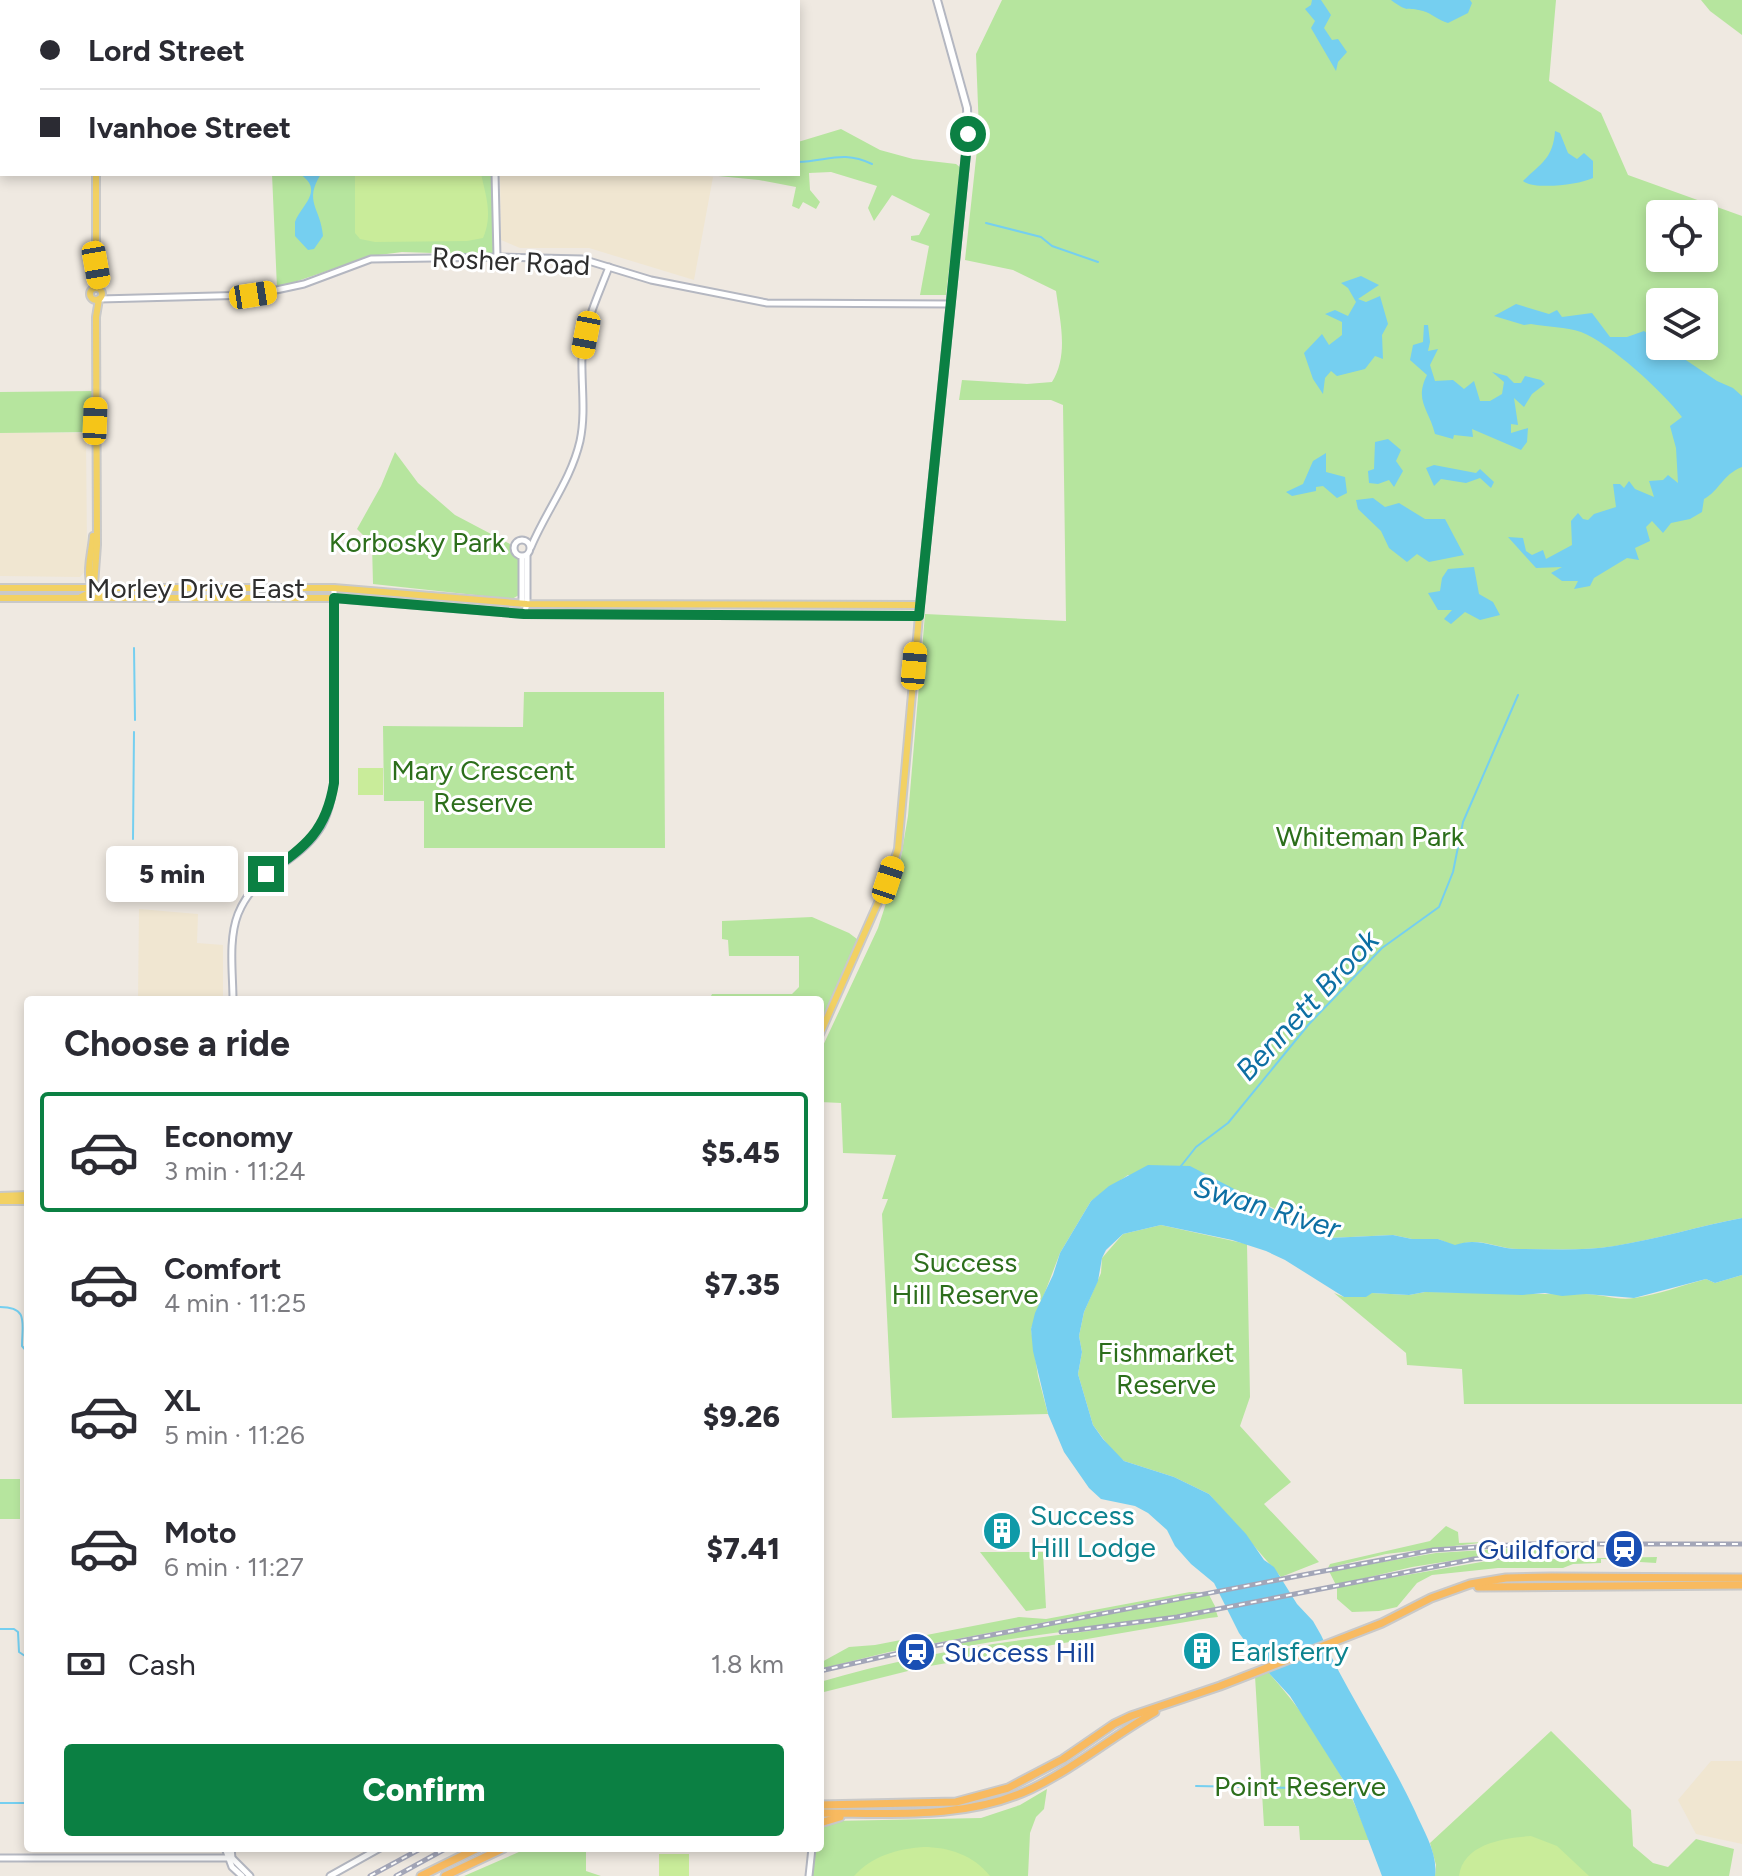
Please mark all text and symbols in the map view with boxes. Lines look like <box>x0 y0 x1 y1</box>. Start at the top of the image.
text: Lord Street <box>88 32 245 69</box>
text: Ivanhoe Street <box>88 109 291 146</box>
route start <box>950 116 986 152</box>
map controls <box>1646 200 1718 360</box>
button: locate <box>1646 200 1718 272</box>
car <box>80 239 112 291</box>
street label: Rosher Road <box>431 240 591 282</box>
car <box>227 279 279 311</box>
button: layers <box>1646 288 1718 360</box>
car <box>570 309 602 361</box>
car <box>82 397 108 445</box>
park label: Korbosky Park <box>329 525 506 559</box>
street label: Morley Drive East <box>87 571 305 605</box>
car <box>900 641 928 691</box>
park label: Mary Crescent Reserve <box>391 753 575 819</box>
park label: Whiteman Park <box>1276 819 1465 853</box>
callout: 5 min <box>106 846 238 902</box>
car <box>869 853 907 907</box>
route end <box>248 856 284 892</box>
text: 5 min <box>139 858 205 890</box>
water label: Bennett Brook <box>1228 921 1387 1088</box>
text: Choose a ride <box>64 1022 290 1065</box>
icon: car <box>68 1116 140 1188</box>
text: Economy <box>164 1118 293 1155</box>
text: $5.45 <box>701 1134 780 1171</box>
text: 3 min · 11:24 <box>164 1155 305 1187</box>
water label: Swan River <box>1189 1167 1346 1247</box>
park label: Success Hill Reserve <box>892 1245 1038 1311</box>
icon: car <box>68 1248 140 1320</box>
text: Comfort <box>164 1250 282 1287</box>
text: $7.35 <box>704 1266 780 1303</box>
text: 4 min · 11:25 <box>164 1287 306 1319</box>
park label: Fishmarket Reserve <box>1097 1335 1235 1401</box>
icon: car <box>68 1380 140 1452</box>
text: XL <box>164 1382 200 1419</box>
text: $9.26 <box>703 1398 780 1435</box>
text: 5 min · 11:26 <box>164 1419 305 1451</box>
place label: Success Hill Lodge <box>1030 1498 1156 1564</box>
building icon: Success Hill Lodge <box>981 1510 1023 1552</box>
icon: car <box>68 1512 140 1584</box>
text: Moto <box>164 1514 236 1551</box>
station icon: Guildford <box>1603 1528 1645 1570</box>
text: $7.41 <box>707 1530 780 1567</box>
place label: Guildford <box>1478 1532 1596 1566</box>
text: 6 min · 11:27 <box>164 1551 304 1583</box>
building icon: Earlsferry <box>1181 1630 1223 1672</box>
station icon: Success Hill <box>895 1631 937 1673</box>
place label: Earlsferry <box>1230 1634 1349 1668</box>
place label: Success Hill <box>944 1635 1095 1669</box>
icon: cash <box>64 1642 108 1686</box>
text: Cash <box>128 1646 196 1683</box>
text: 1.8 km <box>711 1648 784 1680</box>
button: Confirm <box>64 1744 784 1836</box>
park label: Point Reserve <box>1214 1769 1386 1803</box>

